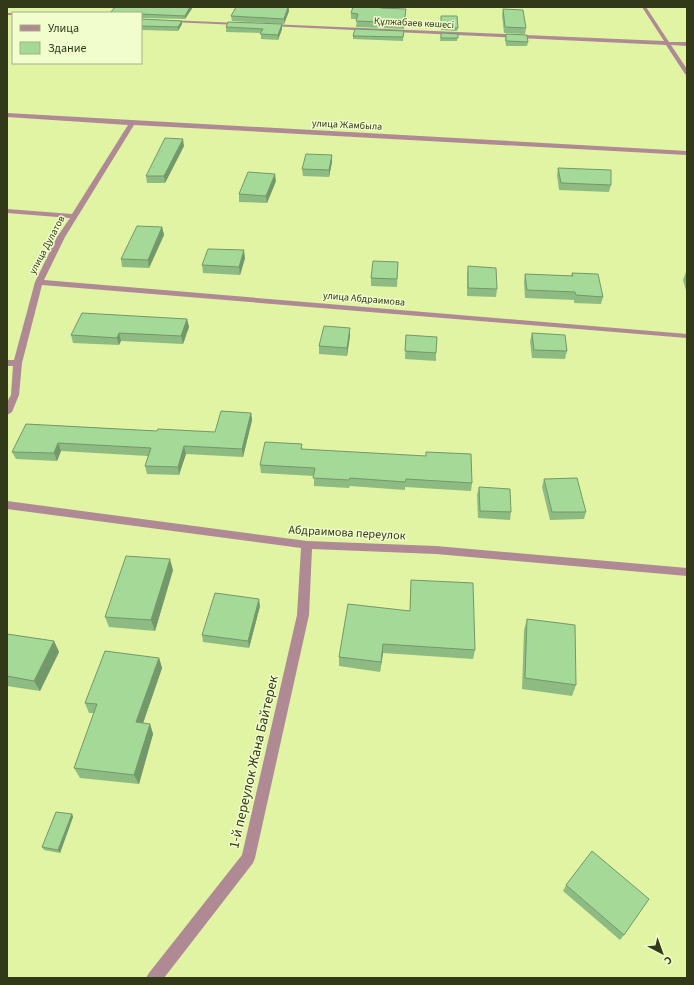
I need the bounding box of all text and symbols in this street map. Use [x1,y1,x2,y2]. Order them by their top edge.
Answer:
legend [12,12,142,64]
street label: Құлжабаев көшесі [374,14,454,32]
text: Улица [48,20,79,37]
text: Здание [48,40,87,57]
street label: улица Жамбыла [311,116,383,134]
street label: улица Дулатов [26,213,68,277]
street label: улица Абдраимова [322,288,406,310]
street label: Абдраимова переулок [288,521,406,545]
street label: 1-й переулок Жана Байтерек [224,673,284,850]
north arrow [642,933,682,973]
text: С [660,952,676,968]

